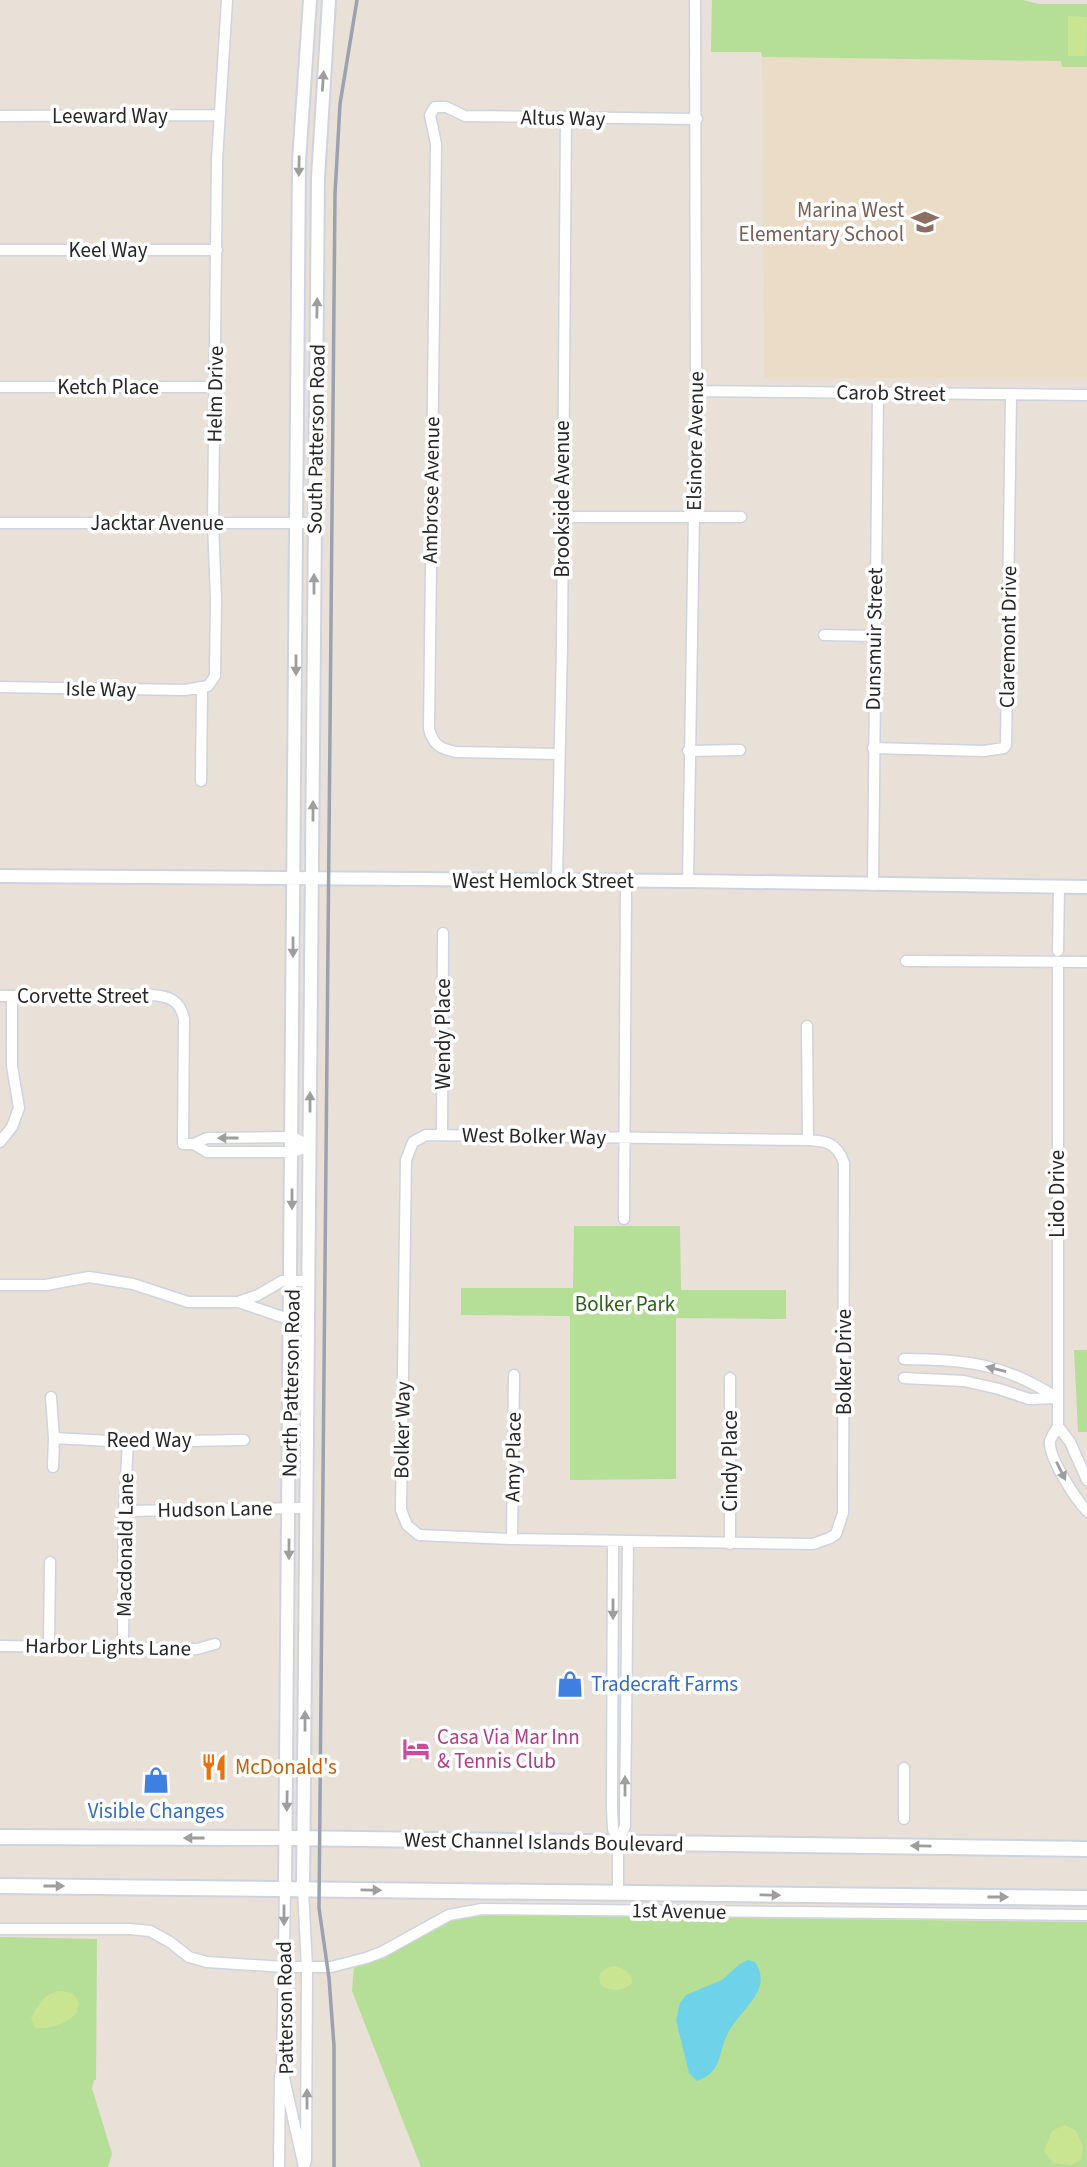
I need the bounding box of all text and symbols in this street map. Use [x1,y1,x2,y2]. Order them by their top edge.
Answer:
one-way arrow [318,69,329,91]
street label: Leeward Way [52,101,168,131]
street label: Altus Way [520,102,606,134]
one-way arrow [294,155,305,177]
place label: Marina West Elementary School [738,195,904,249]
school or university icon: Marina West Elementary School [910,207,940,237]
street label: Keel Way [69,235,148,265]
one-way arrow [311,297,323,319]
street label: South Patterson Road [299,344,333,534]
street label: Helm Drive [199,345,231,443]
street label: Elsinore Avenue [679,371,711,511]
street label: Ketch Place [57,372,159,402]
street label: Carob Street [836,377,946,409]
street label: Ambrose Avenue [415,416,447,564]
street label: Brookside Avenue [547,420,577,578]
street label: Jacktar Avenue [90,508,224,538]
street label: Claremont Drive [992,565,1024,709]
street label: Dunsmuir Street [858,567,890,711]
one-way arrow [308,572,320,594]
one-way arrow [290,654,302,676]
street label: Isle Way [65,673,137,705]
one-way arrow [307,800,318,822]
street label: West Hemlock Street [452,866,634,896]
one-way arrow [287,936,299,958]
street label: Wendy Place [428,978,458,1090]
street label: Corvette Street [17,981,149,1011]
one-way arrow [304,1091,316,1113]
street label: West Bolker Way [462,1120,607,1152]
one-way arrow [216,1132,238,1143]
street label: Lido Drive [1042,1150,1072,1238]
one-way arrow [286,1188,298,1210]
street label: North Patterson Road [274,1289,308,1477]
park label: Bolker Park [575,1289,676,1319]
street label: Bolker Drive [829,1309,859,1415]
one-way arrow [985,1363,1007,1374]
street label: Bolker Way [386,1381,418,1479]
street label: Cindy Place [715,1410,745,1512]
street label: Amy Place [497,1412,529,1502]
street label: Reed Way [107,1425,192,1455]
one-way arrow [1056,1460,1067,1481]
street label: Macdonald Lane [109,1473,141,1617]
street label: Hudson Lane [157,1493,273,1525]
one-way arrow [283,1538,295,1560]
one-way arrow [607,1599,619,1621]
street label: Harbor Lights Lane [25,1631,191,1663]
shop icon: Tradecraft Farms [555,1669,585,1699]
place label: Tradecraft Farms [591,1669,738,1699]
one-way arrow [299,1710,311,1732]
place label: Casa Via Mar Inn & Tennis Club [437,1722,580,1776]
hotel icon: Casa Via Mar Inn & Tennis Club [401,1734,431,1764]
restaurant icon: McDonald's [199,1752,229,1782]
place label: McDonald's [235,1752,337,1782]
shop icon: Visible Changes [141,1765,171,1795]
one-way arrow [619,1775,631,1797]
one-way arrow [281,1790,293,1812]
place label: Visible Changes [88,1796,224,1826]
street label: West Channel Islands Boulevard [404,1825,684,1859]
one-way arrow [183,1832,205,1844]
one-way arrow [910,1840,932,1852]
one-way arrow [43,1880,65,1892]
one-way arrow [361,1884,383,1895]
one-way arrow [760,1889,782,1901]
one-way arrow [987,1891,1009,1903]
street label: 1st Avenue [631,1895,727,1927]
one-way arrow [278,1904,290,1926]
street label: Patterson Road [269,1941,301,2075]
one-way arrow [301,2088,313,2110]

